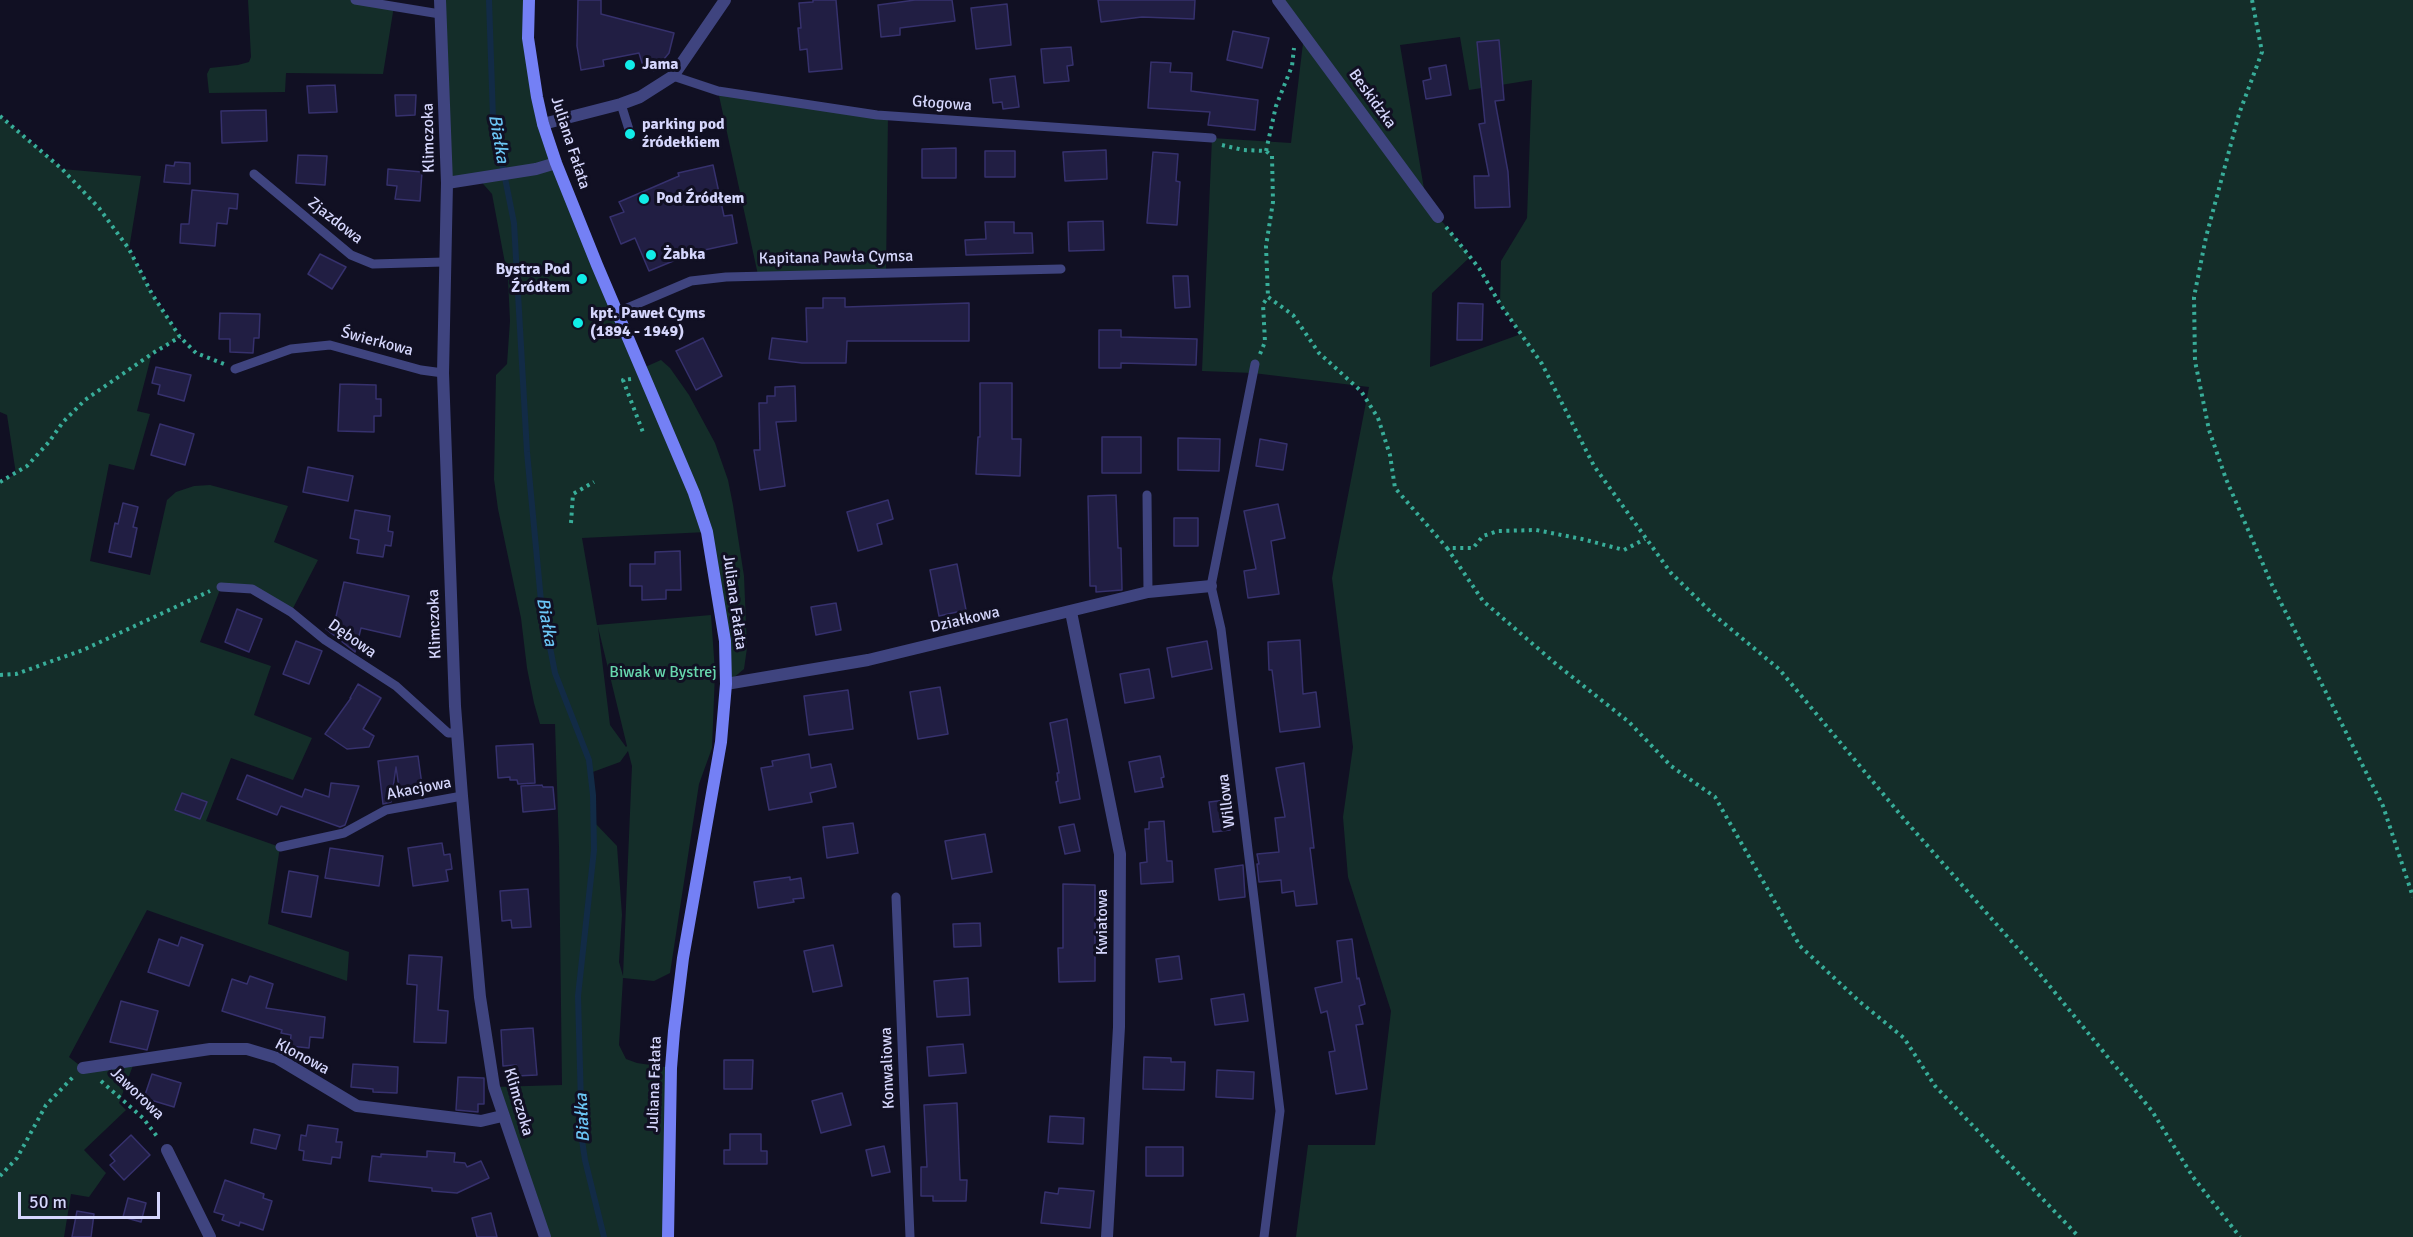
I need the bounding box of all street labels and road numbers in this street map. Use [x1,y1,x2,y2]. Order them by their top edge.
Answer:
street label: Beskidzka [1344,66,1400,132]
street label: Głogowa [911,92,973,116]
street label: Juliana Fałata [546,94,594,192]
street label: Klimczoka [419,103,439,173]
street label: Zjazdowa [304,193,366,249]
street label: Kapitana Pawła Cymsa [759,247,913,269]
street label: Świerkowa [339,323,415,361]
street label: Juliana Fałata [718,553,750,651]
street label: Klimczoka [424,589,446,659]
street label: Działkowa [929,603,1001,637]
street label: Dębowa [324,616,380,662]
street label: Akacjowa [385,773,453,805]
street label: Willowa [1214,773,1240,829]
street label: Kwiatowa [1093,889,1113,955]
street label: Konwaliowa [877,1027,899,1109]
street label: Klonowa [272,1035,332,1079]
street label: Juliana Fałata [644,1036,666,1132]
street label: Jaworowa [106,1064,168,1124]
street label: Klimczoka [499,1066,537,1138]

